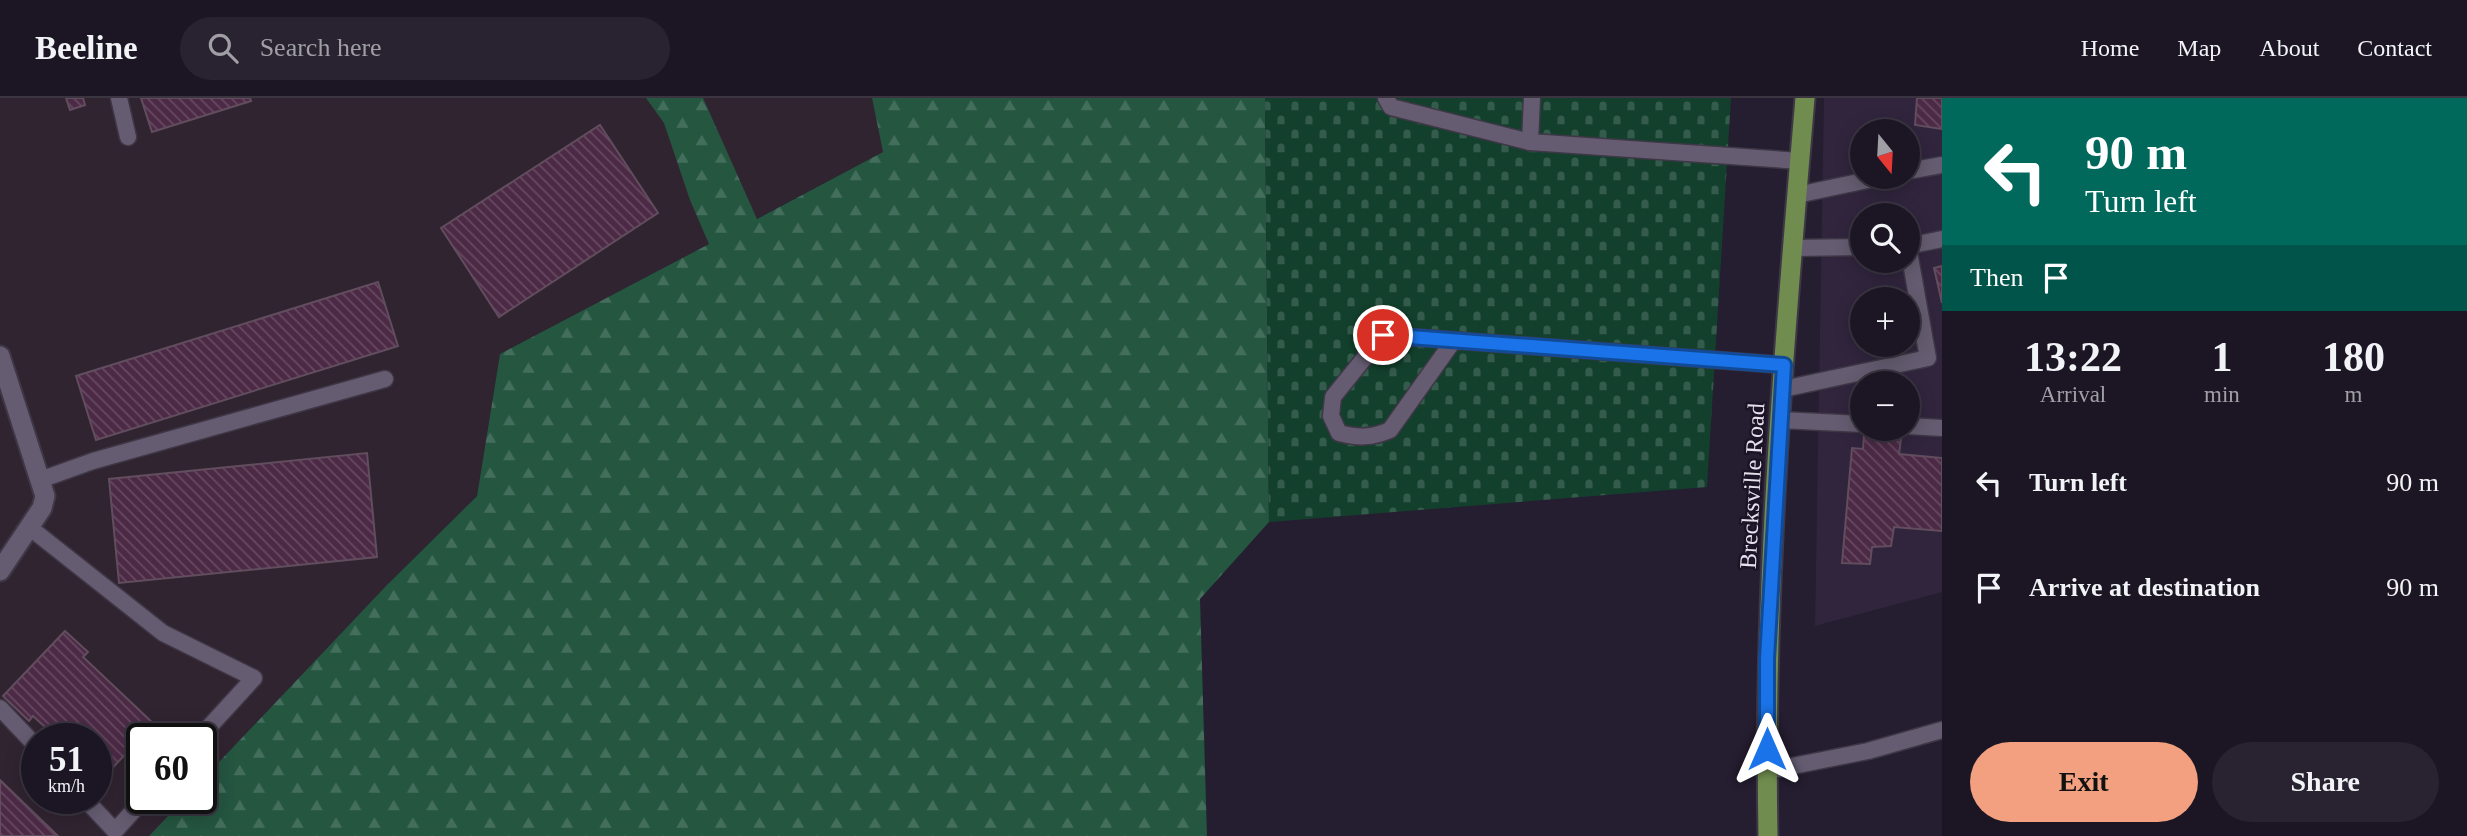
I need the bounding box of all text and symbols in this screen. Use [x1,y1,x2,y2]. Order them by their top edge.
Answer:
search box [180,17,670,80]
icon: search [204,29,242,67]
text: Beeline [35,30,138,66]
text: Search here [260,33,382,62]
text: Home [2081,35,2139,61]
text: Map [2177,35,2221,61]
text: About [2259,35,2319,61]
text: Contact [2357,35,2432,61]
north arrow [1850,119,1920,189]
map controls [1850,119,1920,441]
text: 90 m [2085,125,2187,180]
icon: left [1970,126,2061,217]
text: Turn left [2085,183,2197,219]
button: search [1850,203,1920,273]
icon: arrive [2037,259,2075,297]
text: Then [1970,263,2023,292]
button: + [1850,287,1920,357]
pin [1353,305,1413,365]
icon: arrive [1364,316,1402,354]
text: 13:22 [2024,334,2122,380]
text: 1 [2211,334,2232,380]
text: 180 [2322,334,2385,380]
button: − [1850,371,1920,441]
text: Arrival [2040,382,2106,407]
text: min [2204,382,2240,407]
text: m [2344,382,2362,407]
street label: Brecksville Road [1735,402,1769,570]
icon: left [1970,464,2008,502]
text: Turn left [2029,468,2127,497]
text: 90 m [2386,468,2439,497]
icon: arrive [1970,569,2008,607]
text: Arrive at destination [2029,573,2260,602]
text: 90 m [2386,573,2439,602]
position arrow [1730,712,1804,786]
speed limit sign: 60 [126,723,217,814]
text: 51 [49,740,84,779]
button: Exit [1970,742,2198,822]
button: Share [2212,742,2439,822]
text: km/h [48,776,85,796]

